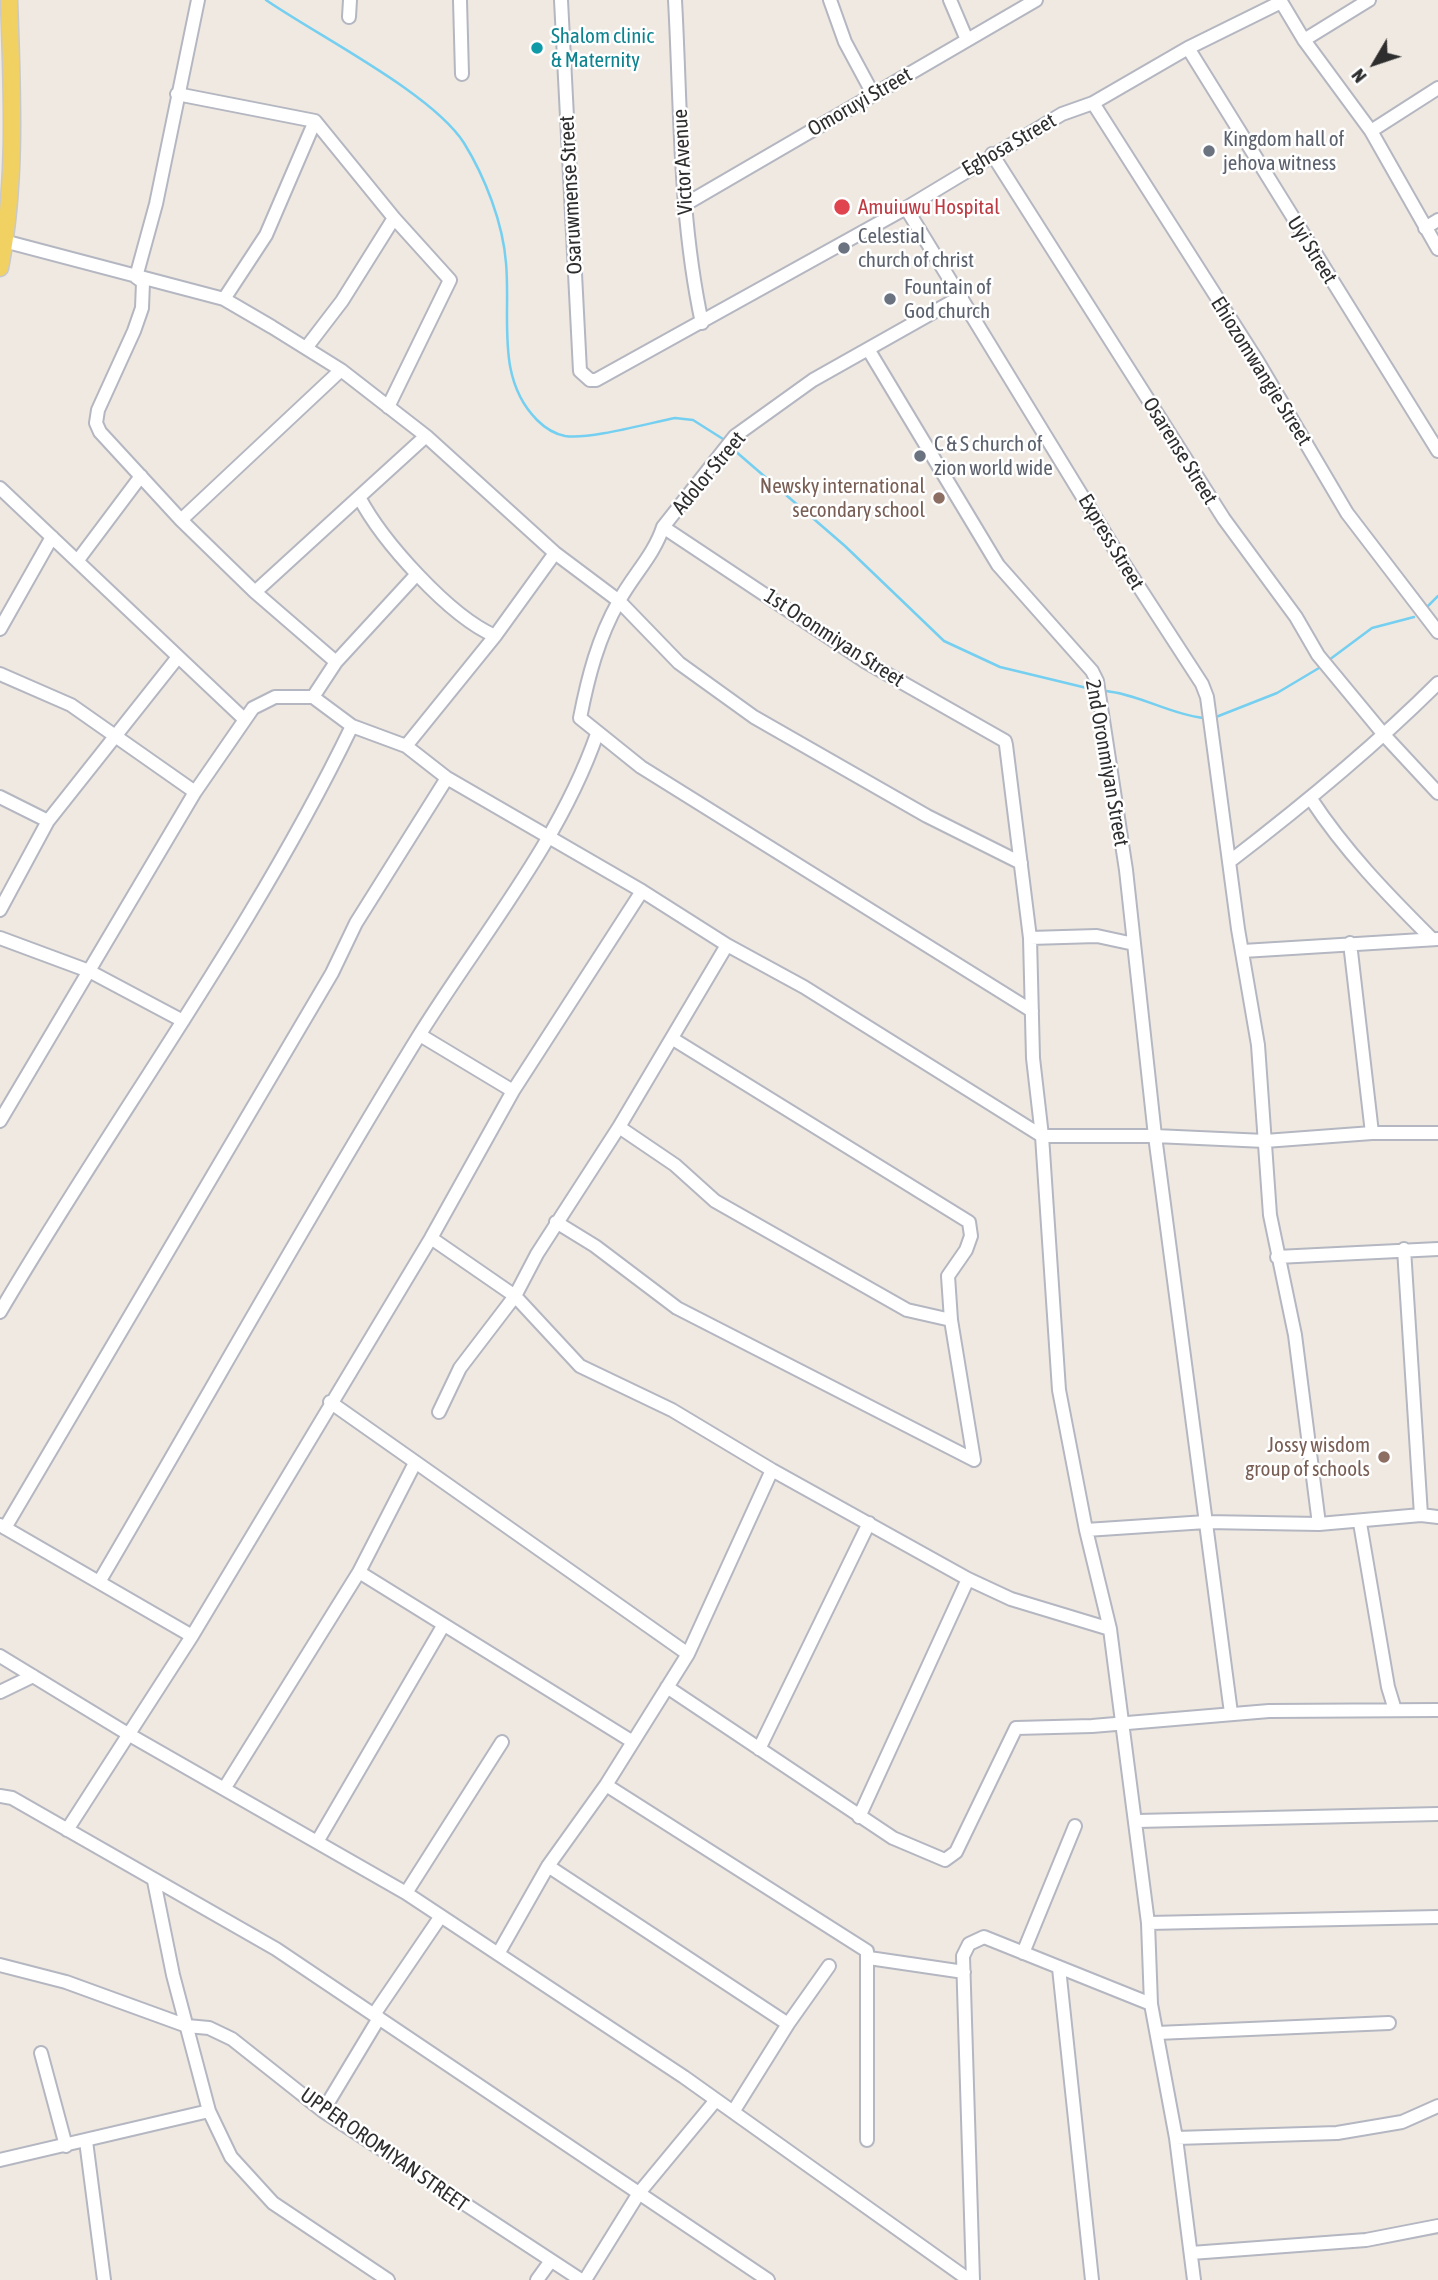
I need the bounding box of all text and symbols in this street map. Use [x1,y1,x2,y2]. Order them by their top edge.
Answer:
place label: Shalom clinic & Maternity [551,23,654,73]
north arrow [1340,28,1410,98]
marker: Shalom clinic & Maternity [529,40,545,56]
street label: Omoruyi Street [803,62,917,142]
text: N [1347,65,1371,87]
street label: Eghosa Street [958,108,1060,182]
street label: Victor Avenue [668,109,698,215]
street label: Osaruwmense Street [554,115,588,275]
place label: Kingdom hall of jehova witness [1223,126,1344,176]
marker: Kingdom hall of jehova witness [1201,143,1217,159]
place label: Amuiuwu Hospital [858,194,1000,220]
marker: Amuiuwu Hospital [832,197,852,217]
street label: Uyi Street [1281,212,1343,288]
place label: Celestial church of christ [858,223,974,273]
marker: Celestial church of christ [836,240,852,256]
place label: Fountain of God church [904,274,992,324]
marker: Fountain of God church [882,291,898,307]
street label: Ehiozomwangie Street [1205,292,1317,450]
street label: Osarense Street [1137,393,1223,509]
street label: Adolor Street [667,426,751,520]
place label: C & S church of zion world wide [934,431,1053,481]
marker: C & S church of zion world wide [912,448,928,464]
place label: Newsky international secondary school [760,473,925,523]
marker: Newsky international secondary school [931,490,947,506]
street label: Express Street [1073,490,1149,594]
street label: 1st Oronmiyan Street [759,583,909,693]
street label: 2nd Oronmiyan Street [1080,678,1134,848]
place label: Jossy wisdom group of schools [1245,1432,1370,1482]
marker: Jossy wisdom group of schools [1376,1449,1392,1465]
street label: UPPER OROMIYAN STREET [295,2083,473,2217]

